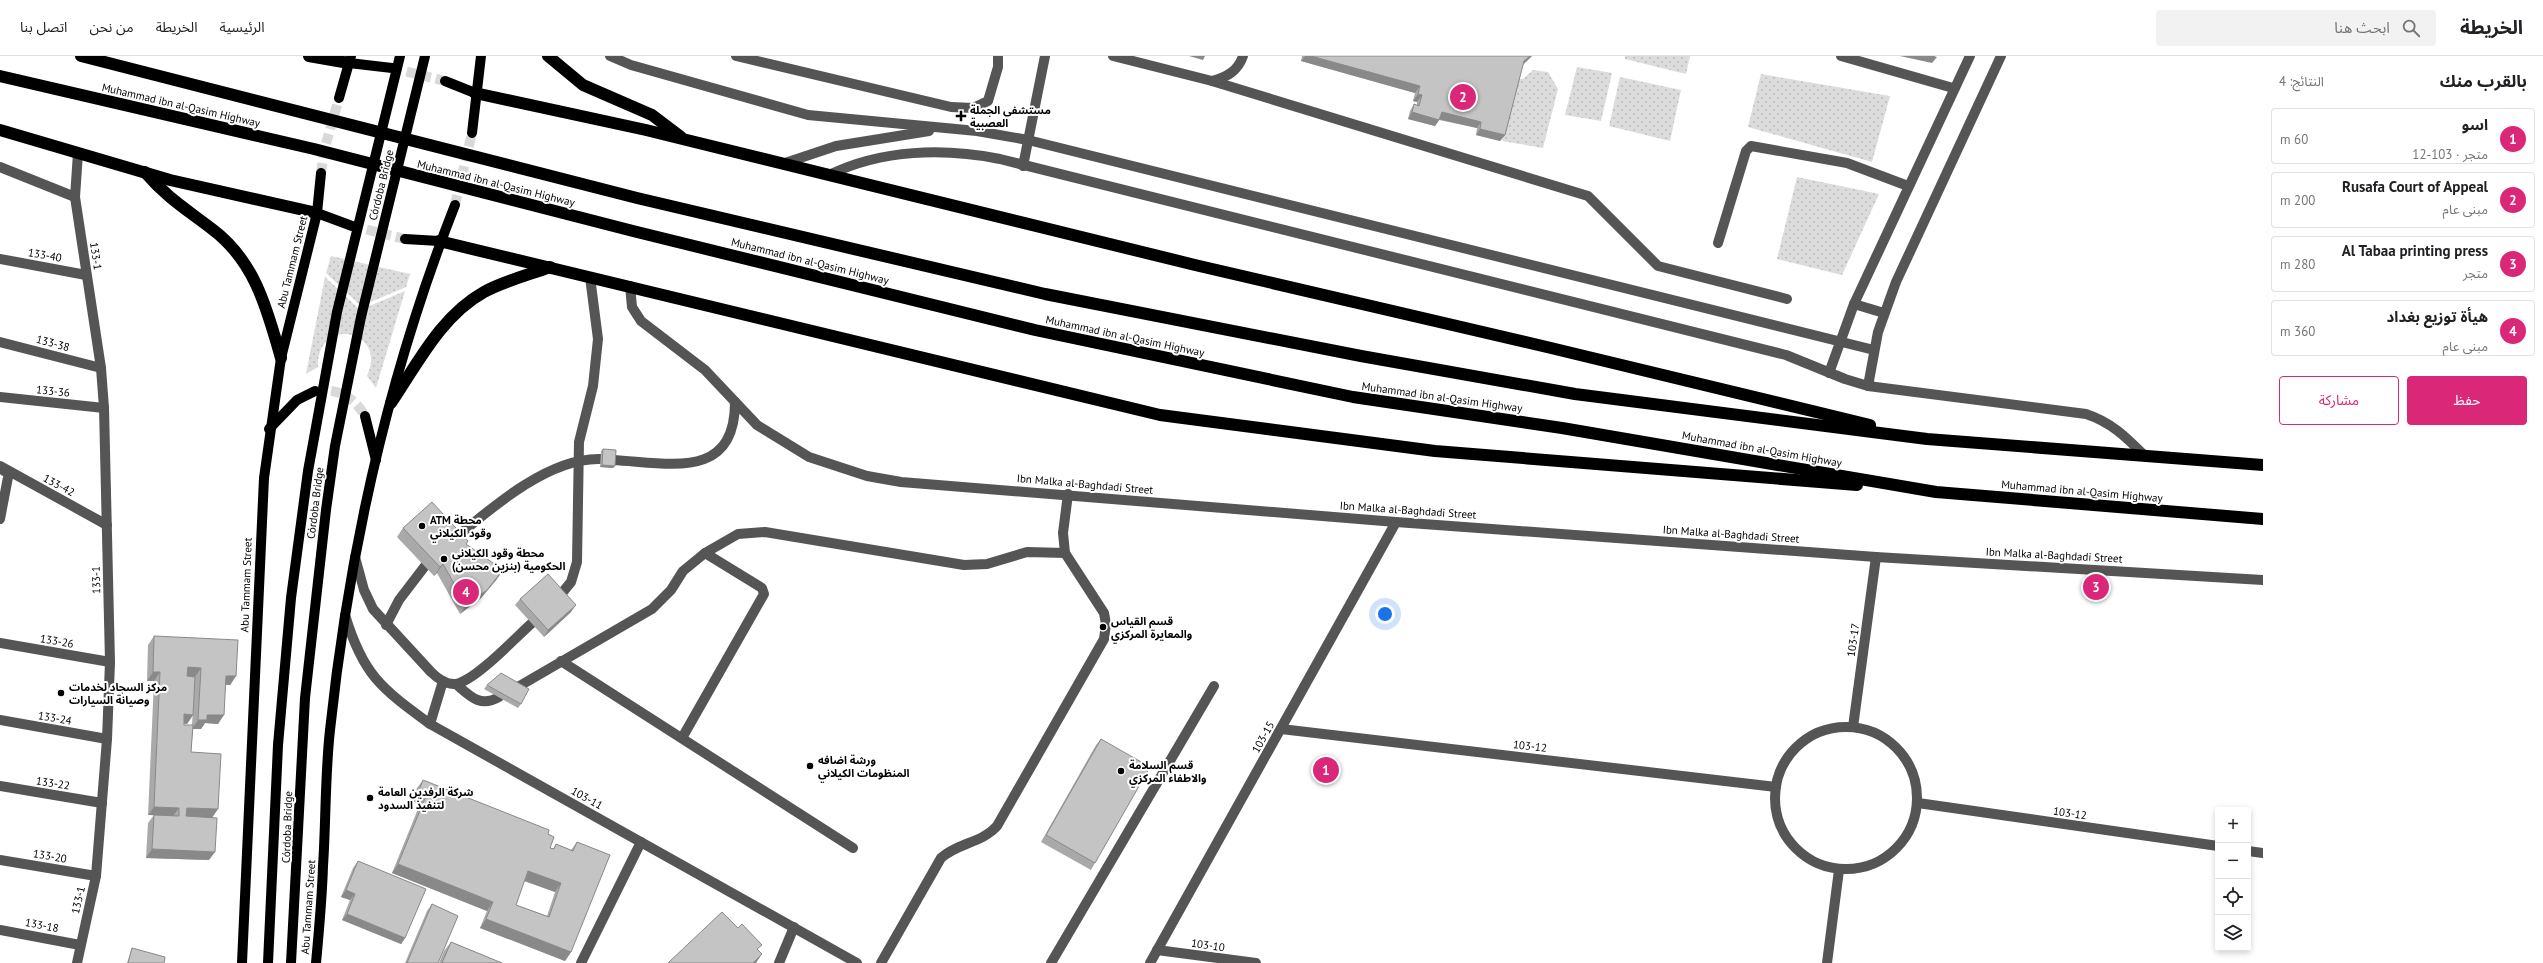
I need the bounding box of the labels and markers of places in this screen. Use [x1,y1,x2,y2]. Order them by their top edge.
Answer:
pin: 2 [1450,82,1476,112]
place label: مستشفى الجملة العصبية [970,103,1051,130]
marker: مستشفى الجملة العصبية [955,110,967,122]
place label: ATM محطة وقود الكيلاني [430,513,491,543]
marker: ATM محطة وقود الكيلاني [417,521,427,531]
place label: محطة وقود الكيلاني الحكومية (بنزين محسن) [452,546,565,573]
marker: محطة وقود الكيلاني الحكومية (بنزين محسن) [439,554,449,564]
pin: 3 [2083,572,2109,602]
pin: 4 [453,577,479,607]
place label: قسم القياس والمعايرة المركزي [1111,614,1192,644]
marker: قسم القياس والمعايرة المركزي [1098,622,1108,632]
place label: مركز السجاد لخدمات وصيانة السيارات [69,680,167,707]
marker: مركز السجاد لخدمات وصيانة السيارات [56,688,66,698]
place label: ورشة اضافه المنظومات الكيلاني [818,753,910,783]
pin: 1 [1313,755,1339,785]
place label: قسم السلامة والاطفاء المركزي [1129,758,1206,788]
marker: ورشة اضافه المنظومات الكيلاني [805,761,815,771]
marker: قسم السلامة والاطفاء المركزي [1116,766,1126,776]
place label: شركة الرفدين العامة لتنفيذ السدود [378,785,474,812]
marker: شركة الرفدين العامة لتنفيذ السدود [365,793,375,803]

